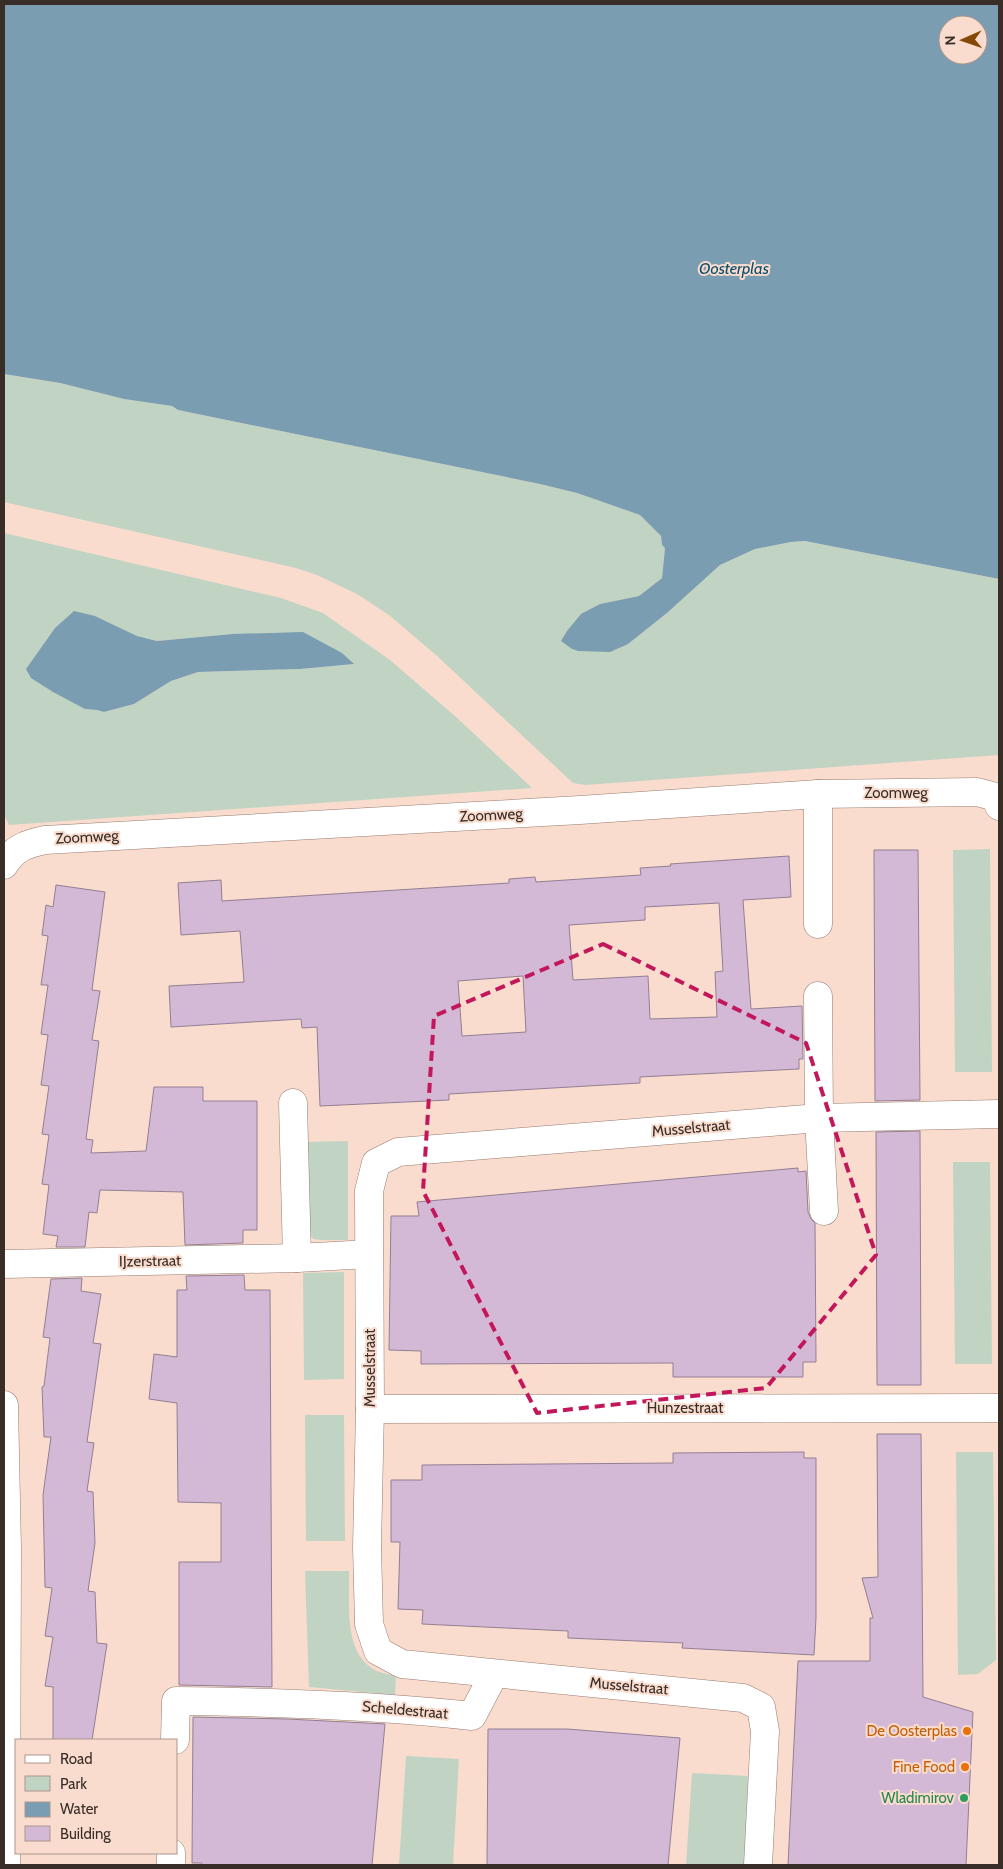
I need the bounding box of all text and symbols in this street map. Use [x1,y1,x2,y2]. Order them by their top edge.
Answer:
north arrow [938,15,988,65]
text: N [941,35,959,46]
water label: Oosterplas [699,259,769,278]
street label: Zoomweg [864,784,928,802]
street label: Zoomweg [459,804,524,826]
street label: Zoomweg [55,826,120,848]
street label: Musselstraat [651,1116,731,1140]
street label: IJzerstraat [119,1251,181,1271]
street label: Musselstraat [361,1329,379,1407]
street label: Hunzestraat [647,1399,723,1417]
street label: Musselstraat [589,1674,669,1698]
street label: Scheldestraat [361,1697,449,1723]
place label: De Oosterplas [866,1722,957,1740]
marker: De Oosterplas [961,1725,973,1737]
legend [15,1739,178,1854]
text: Road [60,1750,93,1768]
place label: Fine Food [893,1758,955,1776]
marker: Fine Food [959,1761,971,1773]
text: Park [60,1775,87,1793]
place label: Wladimirov [881,1789,955,1807]
marker: Wladimirov [958,1792,970,1804]
text: Water [60,1800,98,1818]
text: Building [60,1825,111,1843]

